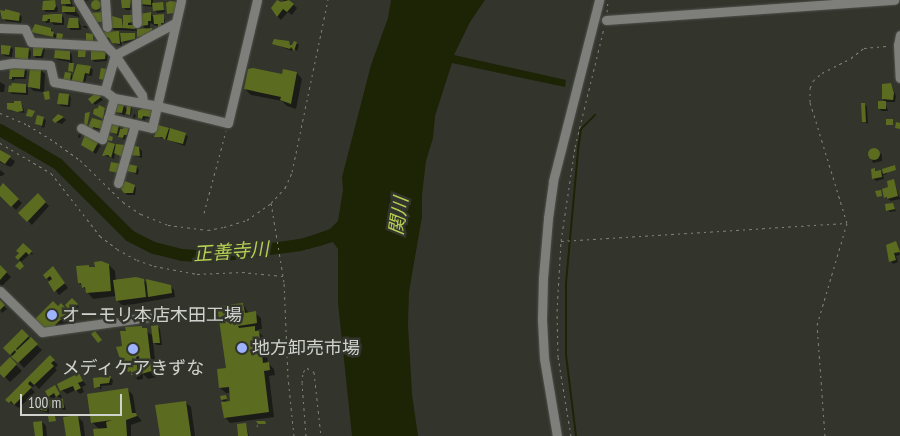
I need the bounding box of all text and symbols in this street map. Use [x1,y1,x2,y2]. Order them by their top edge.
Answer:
water label: 関川 [385,196,413,236]
water label: 正善寺川 [192,238,270,266]
place label: オーモリ本店木田工場 [62,304,242,326]
marker: オーモリ本店木田工場 [46,309,58,321]
place label: 地方卸売市場 [252,337,360,359]
marker: 地方卸売市場 [236,342,248,354]
marker: メディケアきずな [127,343,139,355]
place label: メディケアきずな [61,357,205,379]
scale bar [22,384,125,416]
text: 100 m [28,393,61,412]

